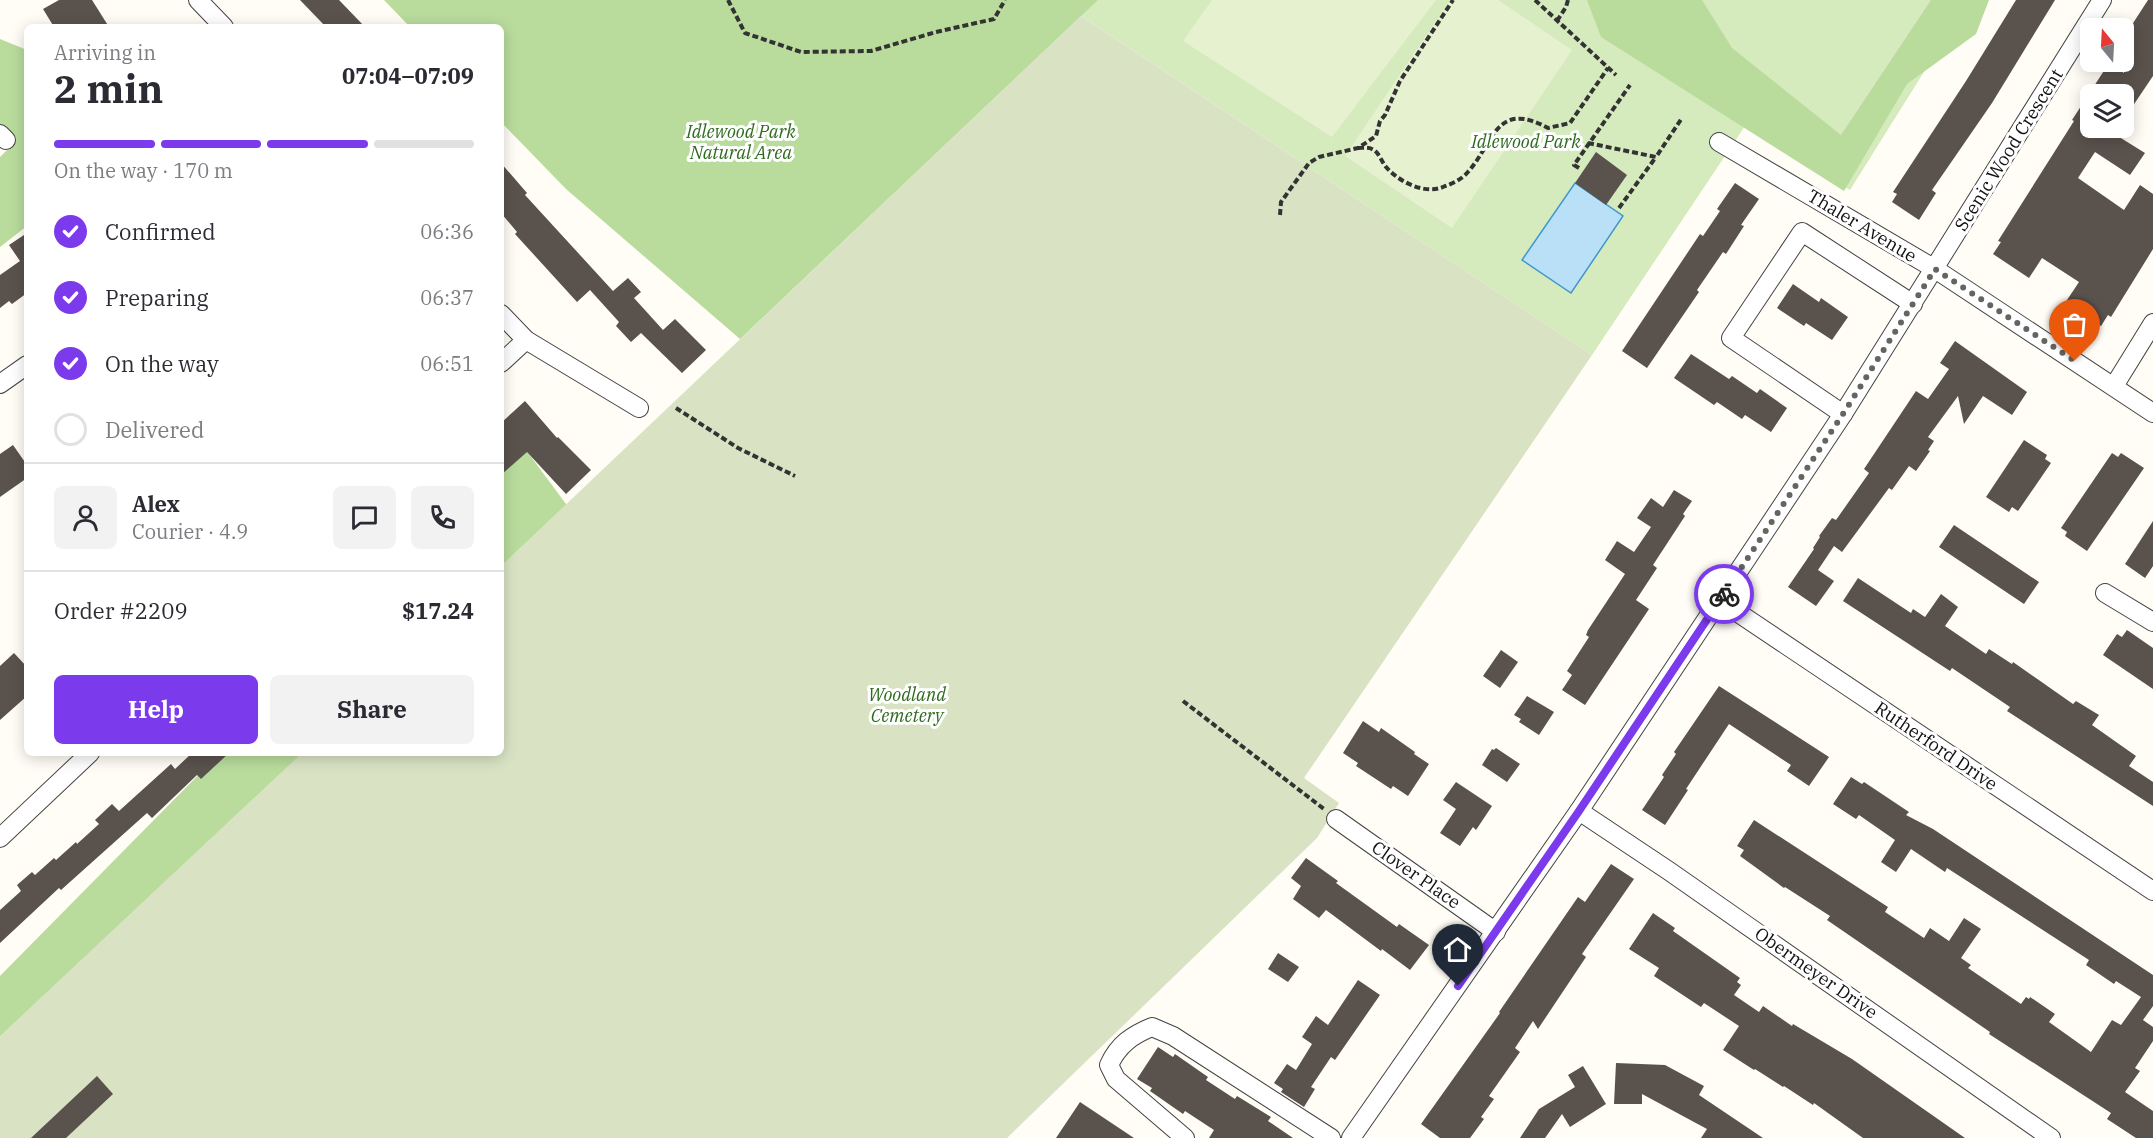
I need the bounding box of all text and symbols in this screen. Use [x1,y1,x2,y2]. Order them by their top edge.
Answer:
north arrow [2080,18,2134,72]
map controls [2080,18,2134,138]
text: Arriving in [54,39,156,66]
text: 07:04–07:09 [342,61,474,90]
text: 2 min [54,63,163,114]
street label: Scenic Wood Crescent [1949,64,2068,235]
button: layers [2080,84,2134,138]
park label: Idlewood Park Natural Area [685,120,796,164]
park label: Idlewood Park [1470,130,1581,153]
text: On the way · 170 m [54,157,233,184]
street label: Thaler Avenue [1804,184,1921,267]
icon: check [54,215,87,248]
text: Confirmed [105,217,216,246]
text: 06:36 [420,218,474,245]
icon: check [54,281,87,314]
text: Preparing [105,283,209,312]
text: 06:37 [420,284,474,311]
pin [2049,299,2100,361]
icon: bag [2058,308,2091,341]
icon: check [54,347,87,380]
text: On the way [105,349,219,378]
text: 06:51 [420,350,474,377]
text: Delivered [105,415,204,444]
button: person [54,486,117,549]
button: chat [333,486,396,549]
button: phone [411,486,474,549]
text: Alex [132,489,180,518]
text: Courier · 4.9 [132,518,248,545]
courier [1694,564,1754,624]
icon: bike [1708,578,1741,611]
text: Order #2209 [54,596,188,625]
text: $17.24 [402,596,474,625]
button: Help [54,675,258,744]
button: Share [270,675,474,744]
park label: Woodland Cemetery [868,683,946,727]
street label: Rutherford Drive [1870,696,2002,795]
street label: Clover Place [1367,835,1465,914]
street label: Obermeyer Drive [1750,922,1882,1024]
pin [1432,924,1483,986]
icon: home [1441,933,1474,966]

